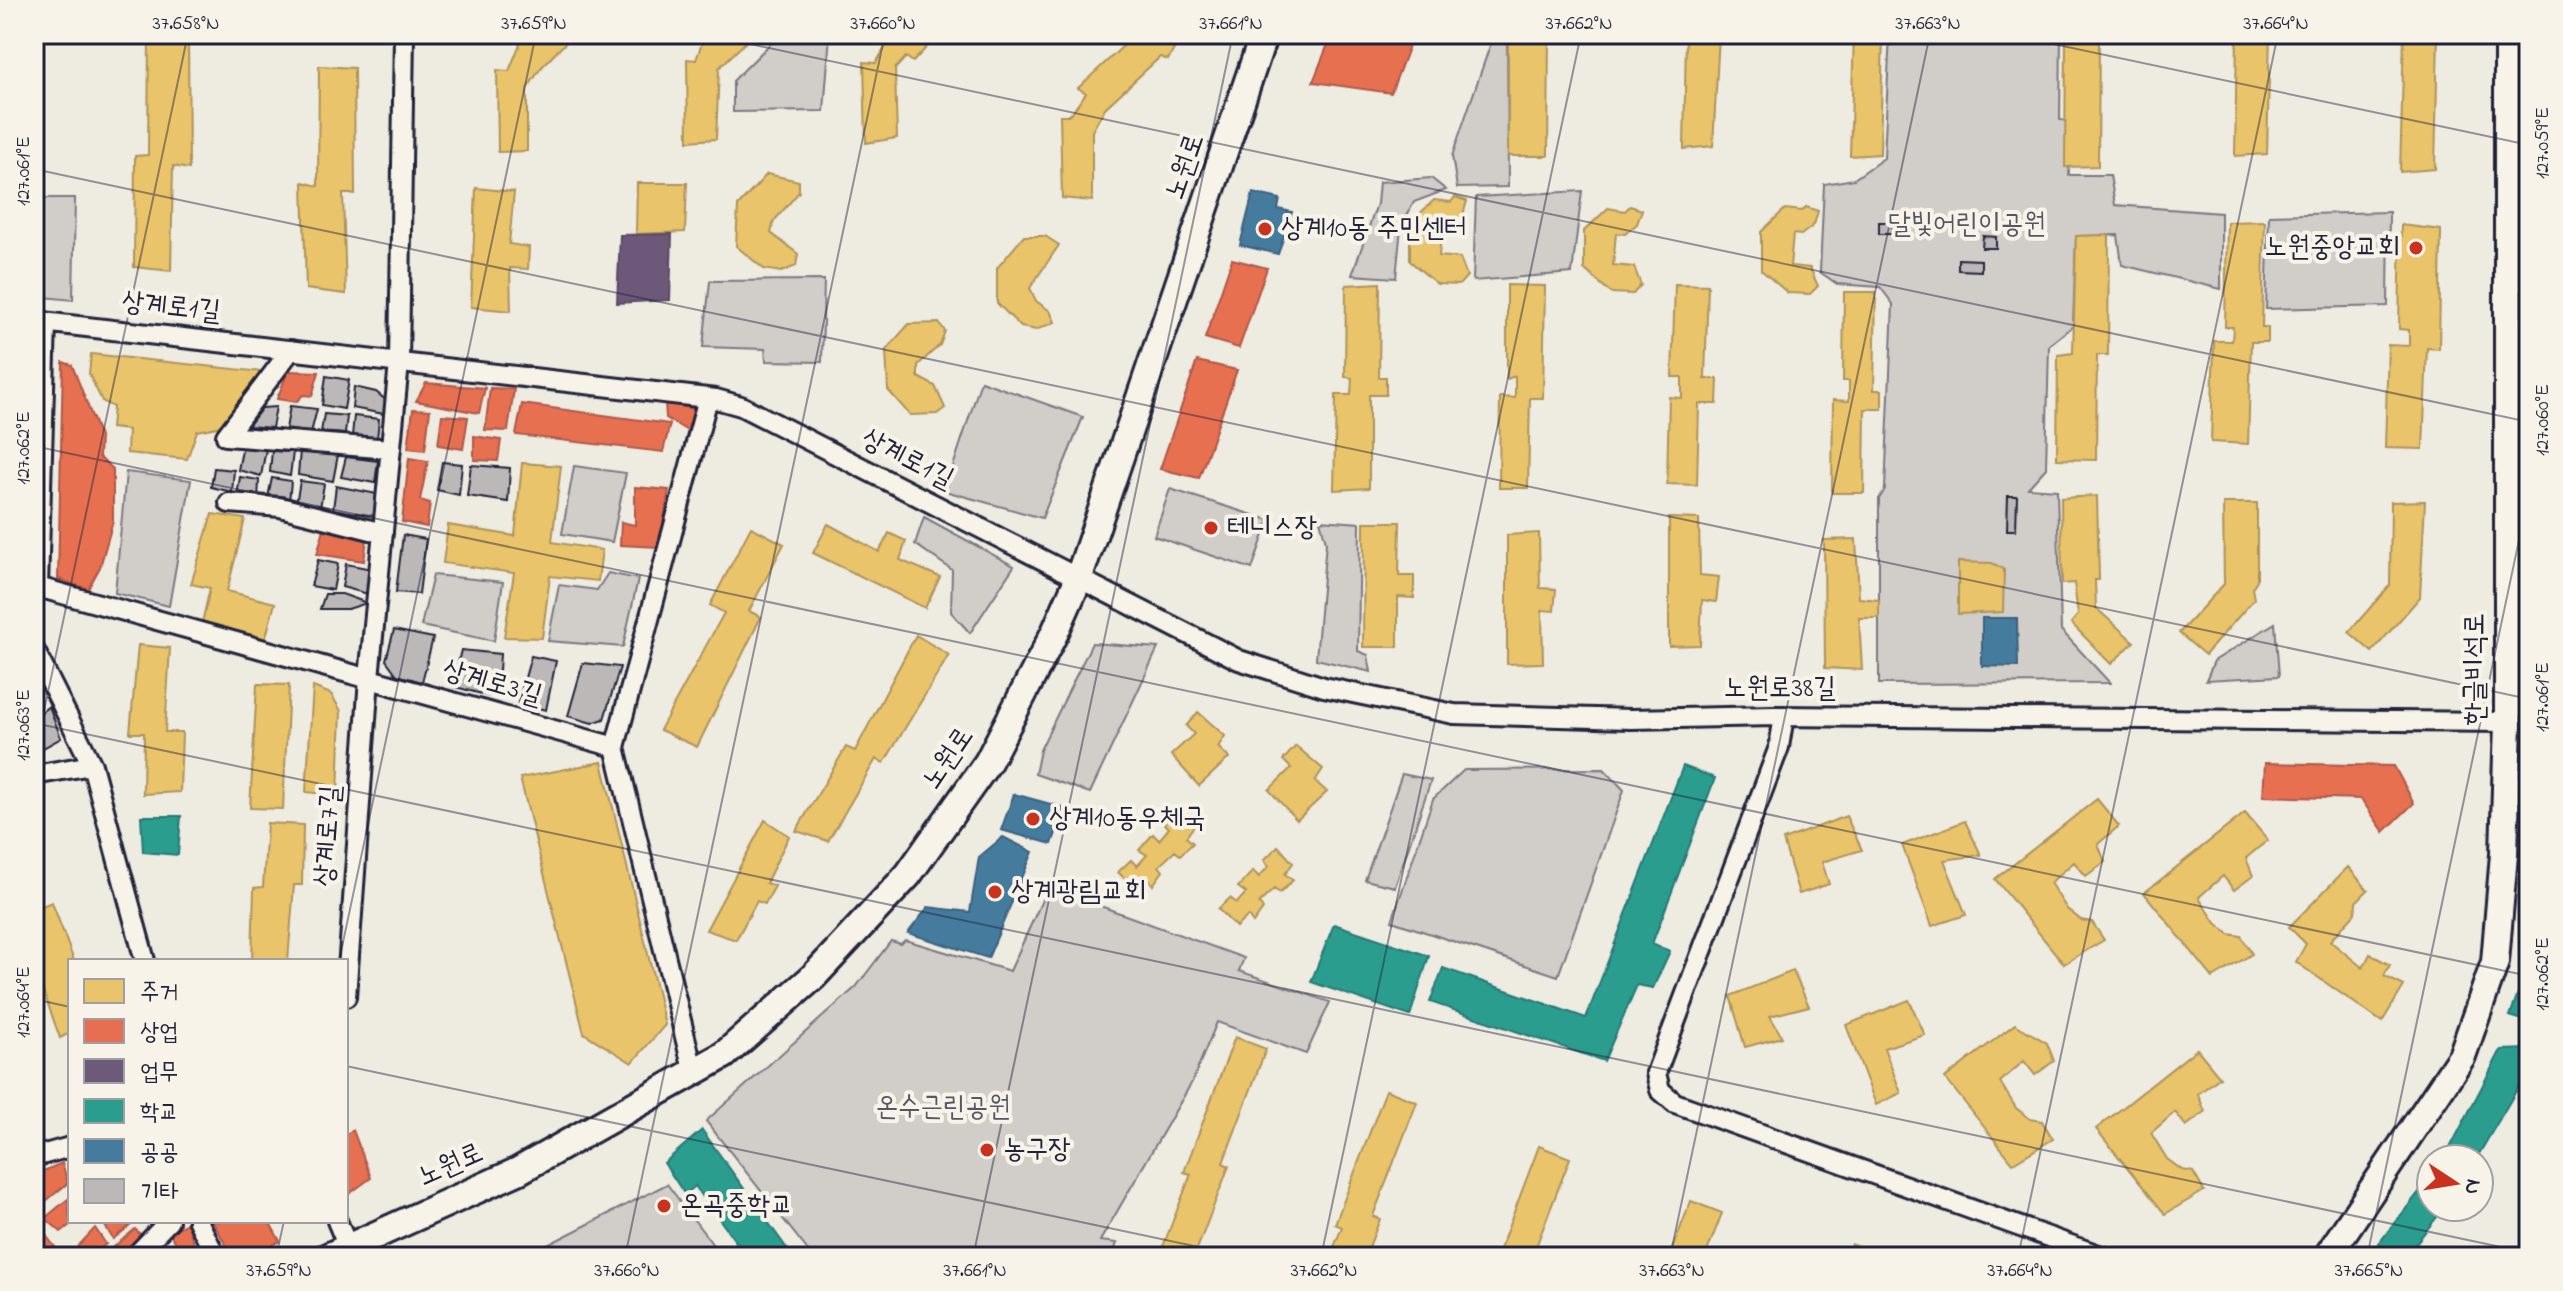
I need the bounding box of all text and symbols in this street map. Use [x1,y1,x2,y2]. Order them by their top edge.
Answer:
text: 37.658°N [152,10,220,39]
text: 37.659°N [501,10,567,39]
text: 37.660°N [850,10,916,39]
text: 37.661°N [1199,10,1263,39]
text: 37.662°N [1546,10,1612,39]
text: 37.663°N [1895,10,1961,39]
text: 37.664°N [2243,10,2309,39]
text: 127.059°E [2529,107,2558,179]
street label: 노원로 [1156,128,1216,206]
text: 127.061°E [10,136,39,206]
park label: 달빛어린이공원 [1888,205,2046,246]
place label: 상계10동 주민센터 [1281,209,1467,250]
marker: 상계10동 주민센터 [1256,220,1274,238]
place label: 노원중앙교회 [2265,228,2400,269]
marker: 노원중앙교회 [2407,239,2425,257]
street label: 상계로1길 [120,282,222,334]
text: 127.060°E [2529,384,2558,456]
text: 127.062°E [10,411,39,485]
street label: 상계로1길 [854,419,960,501]
place label: 테니스장 [1227,508,1318,549]
marker: 테니스장 [1202,519,1220,537]
street label: 한글비석로 [2456,613,2497,725]
street label: 상계로3길 [437,650,547,718]
text: 127.061°E [2529,662,2558,732]
street label: 노원로38길 [1724,669,1836,710]
text: 127.063°E [10,689,39,761]
street label: 노원로 [913,720,985,798]
street label: 상계로7길 [305,784,353,888]
place label: 상계10동우체국 [1049,799,1205,840]
marker: 상계10동우체국 [1024,810,1042,828]
place label: 상계광림교회 [1011,872,1146,913]
marker: 상계광림교회 [986,883,1004,901]
text: 127.062°E [2529,937,2558,1011]
legend [68,959,348,1223]
text: 127.064°E [10,966,39,1038]
text: 주거 [140,976,179,1011]
text: 상업 [140,1016,179,1051]
text: 업무 [140,1056,179,1091]
park label: 온수근린공원 [875,1088,1011,1129]
text: 학교 [140,1096,179,1131]
place label: 농구장 [1003,1130,1071,1171]
street label: 노원로 [412,1134,490,1198]
text: 공공 [140,1136,179,1171]
marker: 농구장 [978,1141,996,1159]
north arrow [2415,1143,2495,1223]
text: 기타 [140,1176,179,1211]
text: N [2454,1176,2489,1197]
place label: 온곡중학교 [680,1186,793,1227]
marker: 온곡중학교 [655,1197,673,1215]
text: 37.659°N [246,1257,312,1286]
text: 37.660°N [594,1257,660,1286]
text: 37.661°N [943,1257,1007,1286]
text: 37.662°N [1291,1257,1357,1286]
text: 37.663°N [1639,1257,1705,1286]
text: 37.664°N [1987,1257,2053,1286]
text: 37.665°N [2335,1257,2403,1286]

